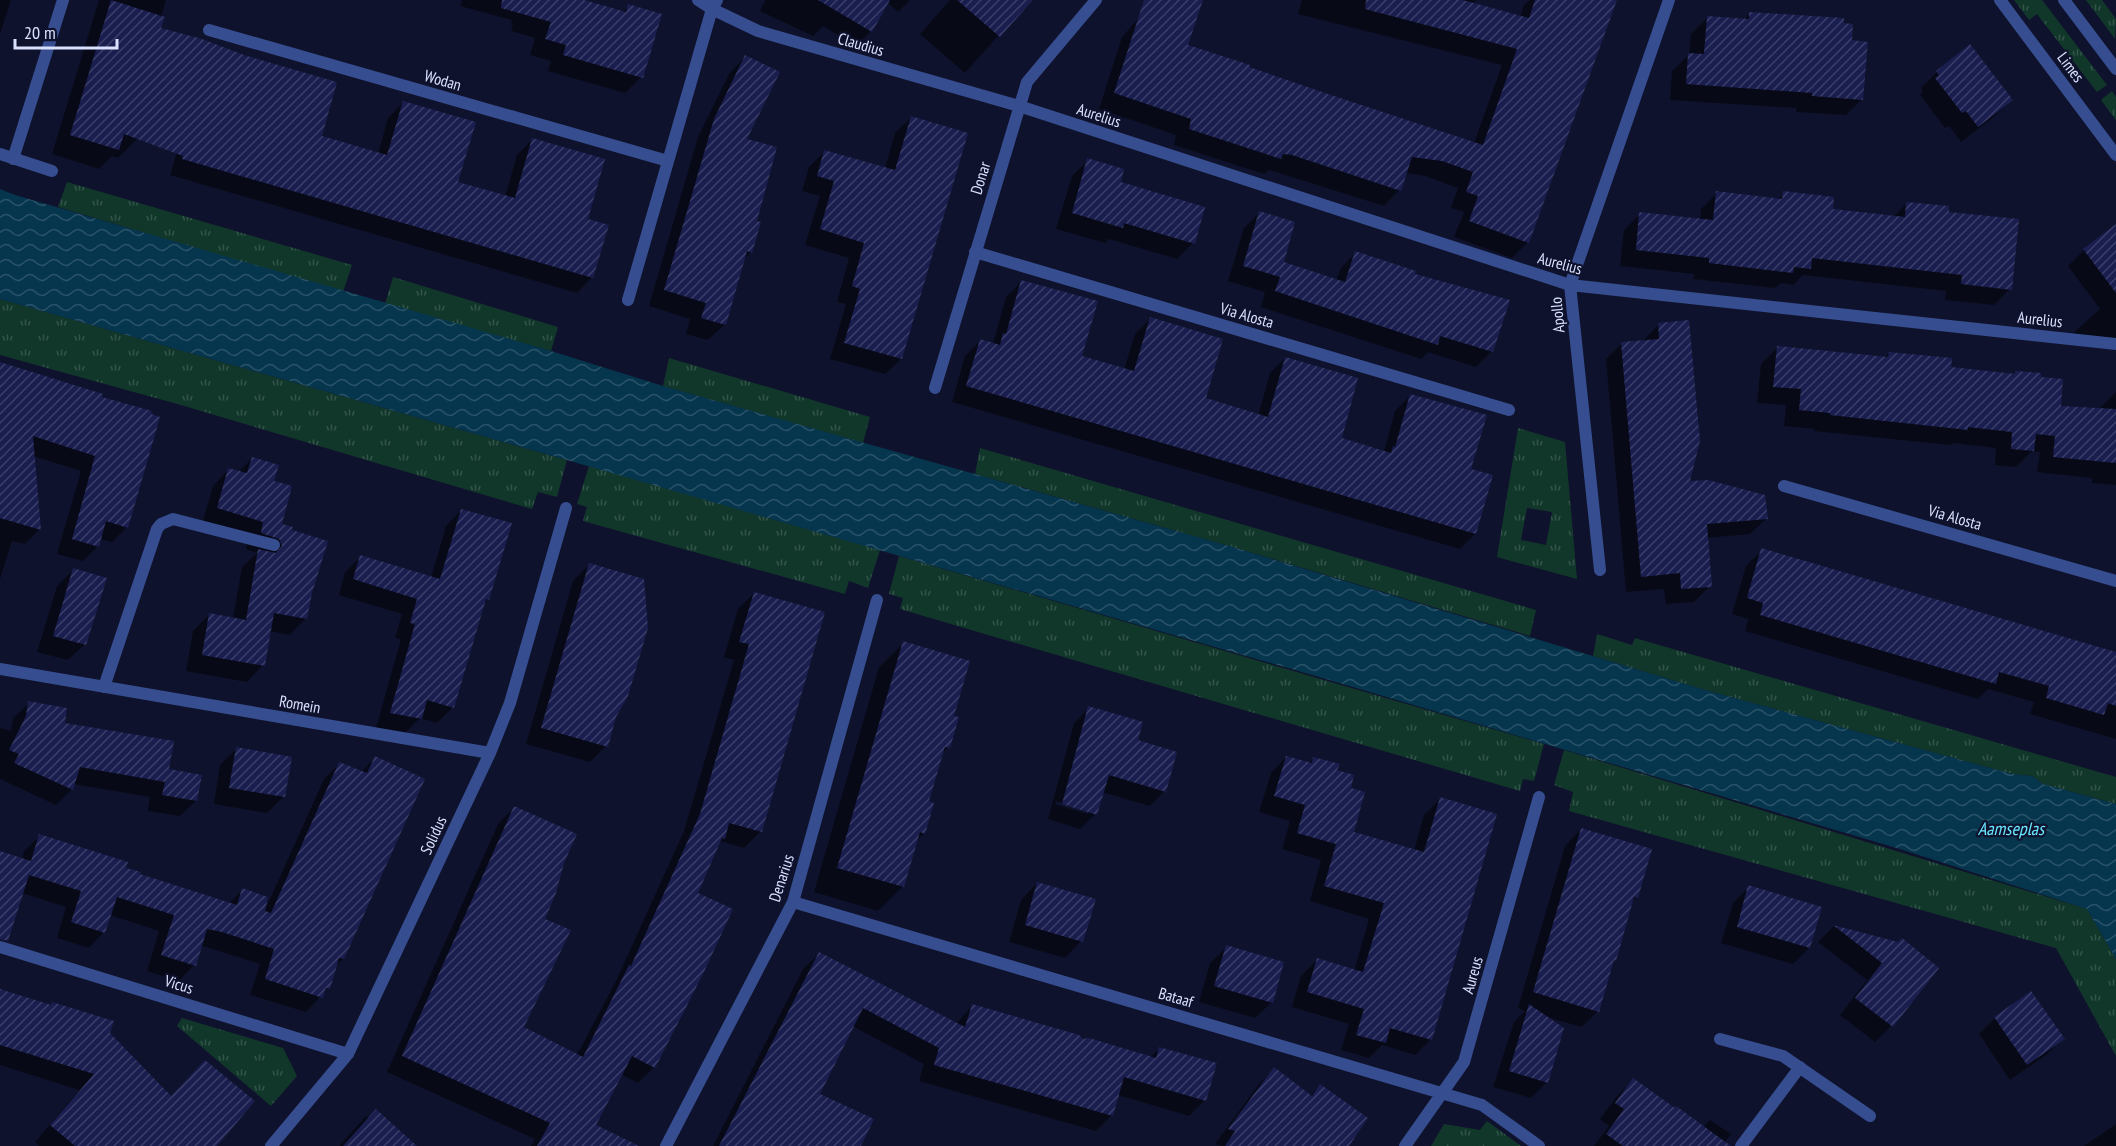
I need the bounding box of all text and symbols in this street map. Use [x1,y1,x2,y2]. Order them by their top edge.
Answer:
scale bar [15,12,117,50]
text: 20 m [24,21,56,44]
street label: Claudius [836,28,886,60]
street label: Limes [2053,48,2089,86]
street label: Wodan [422,65,464,95]
street label: Aurelius [1074,99,1124,131]
street label: Donar [966,159,995,197]
street label: Aurelius [1536,248,1584,278]
street label: Apollo [1545,296,1569,334]
street label: Via Alosta [1217,298,1276,332]
street label: Aurelius [2017,307,2063,331]
street label: Via Alosta [1925,500,1984,534]
street label: Romein [278,691,322,717]
street label: Solidus [415,813,451,857]
water label: Aamseplas [1978,817,2046,840]
street label: Denarius [764,852,798,904]
street label: Aureus [1457,954,1487,996]
street label: Vicus [161,970,196,998]
street label: Bataaf [1156,983,1197,1012]

